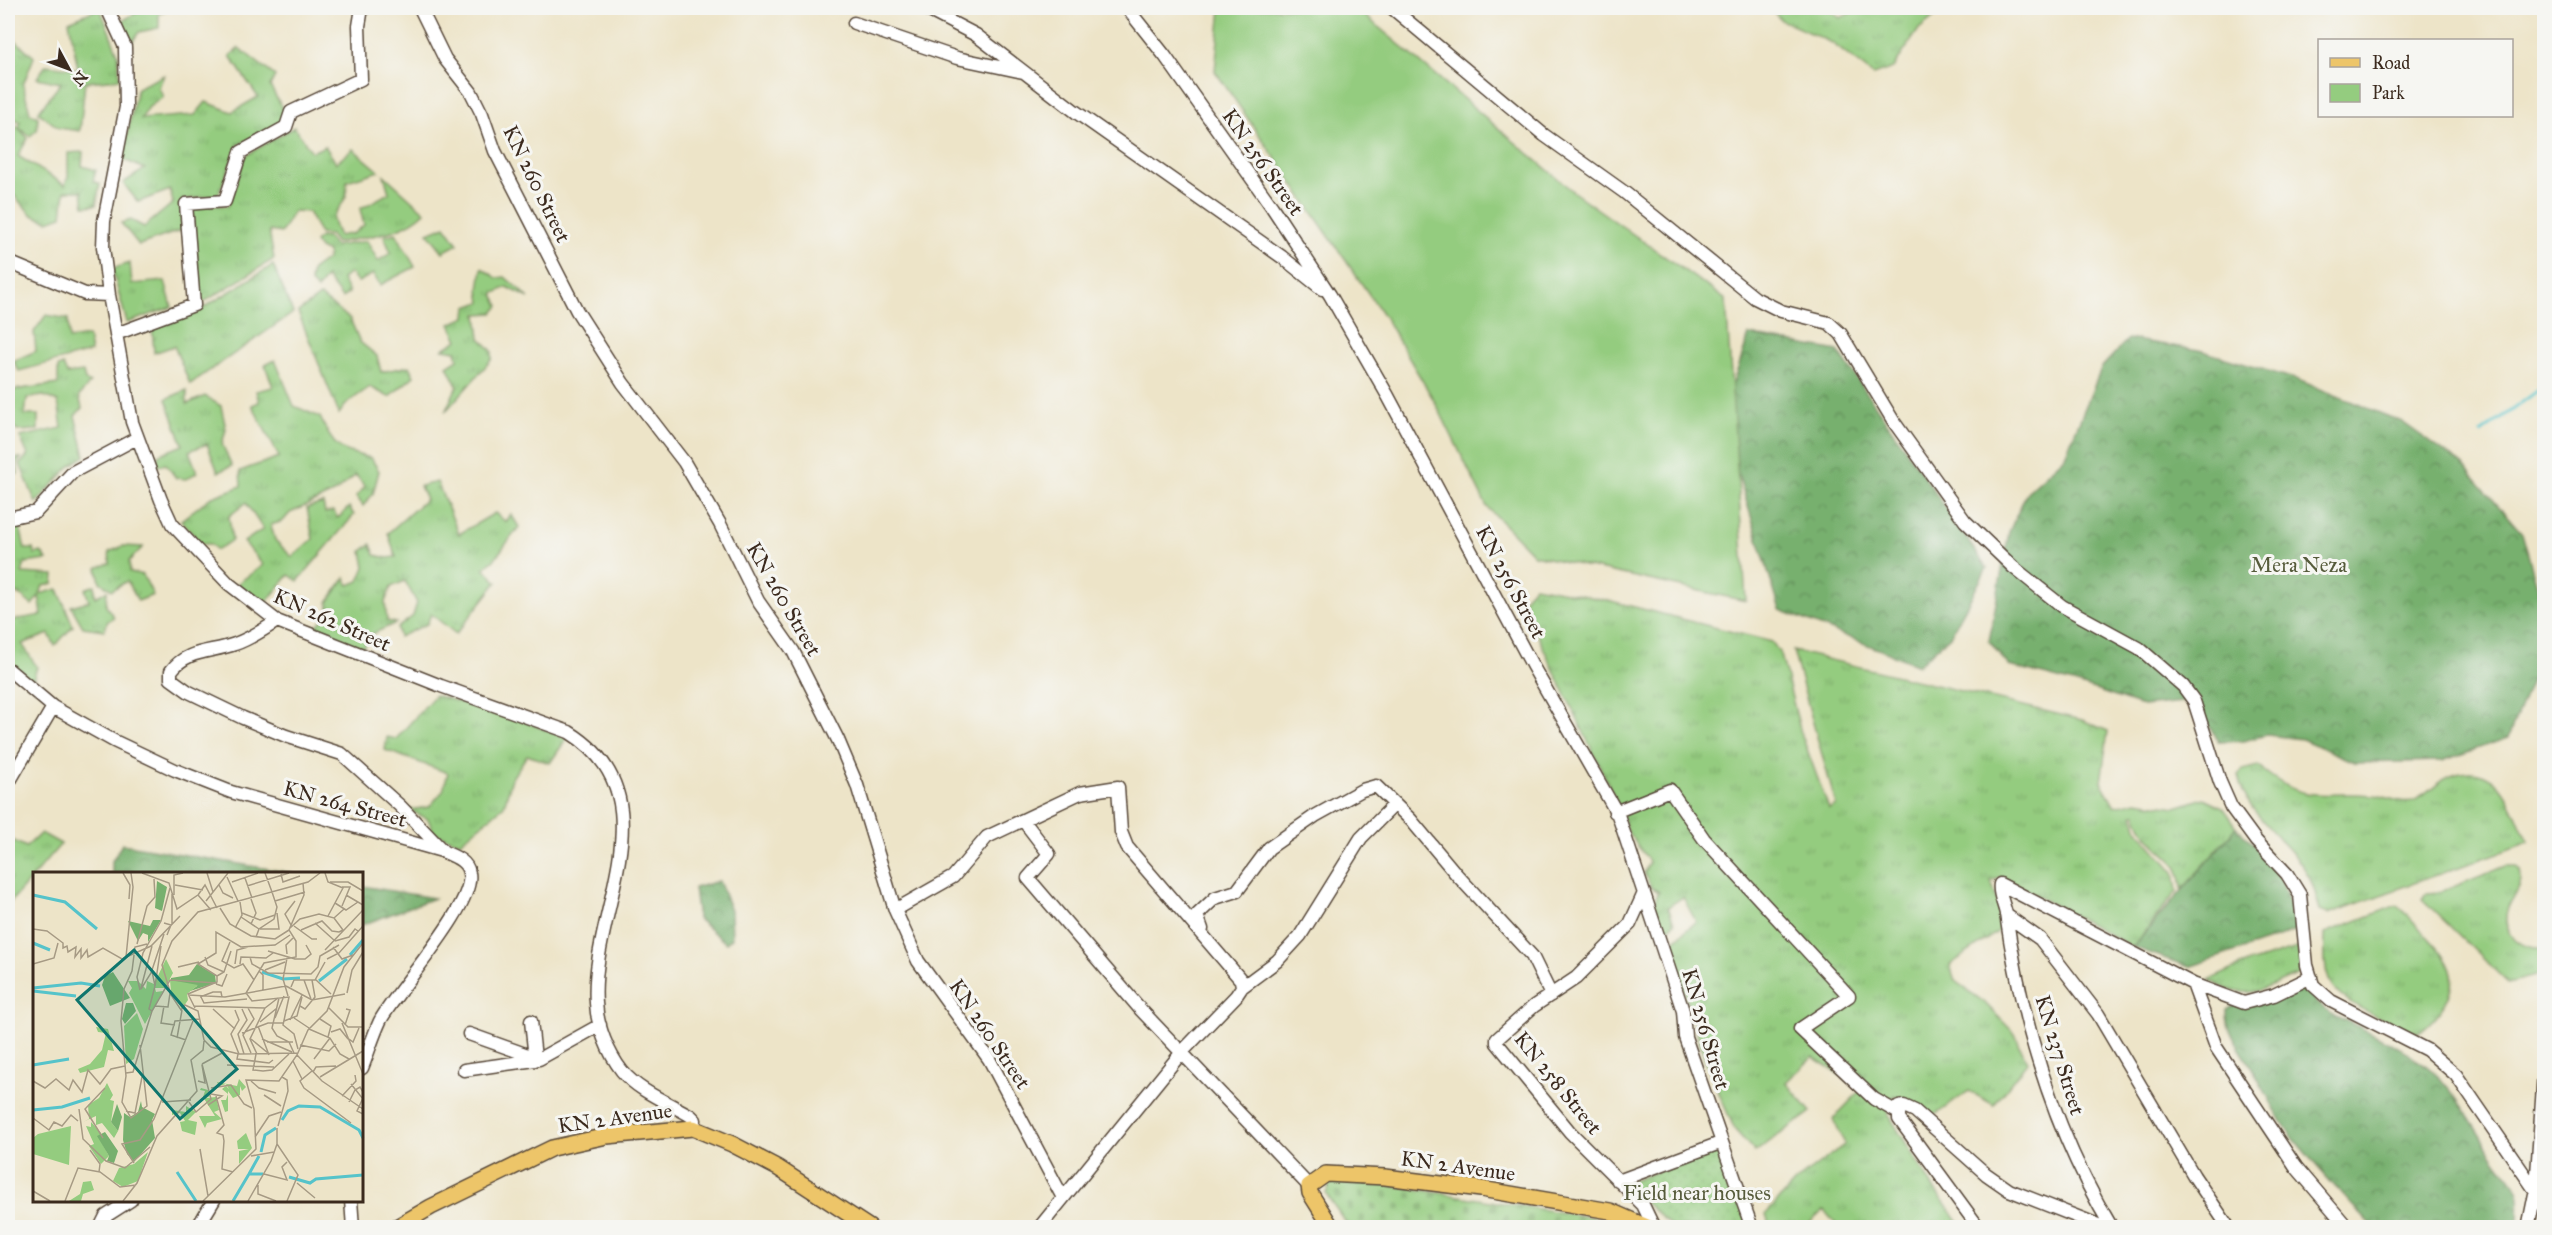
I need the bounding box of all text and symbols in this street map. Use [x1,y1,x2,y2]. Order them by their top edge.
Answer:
north arrow [39,39,99,99]
legend [2318,39,2513,117]
text: Road [2372,52,2410,74]
text: N [68,67,92,90]
text: Park [2372,82,2405,104]
street label: KN 256 Street [1217,103,1310,221]
street label: KN 260 Street [497,121,577,247]
street label: KN 256 Street [1470,521,1552,644]
street label: KN 260 Street [741,537,827,661]
park label: Mera Neza [2251,552,2347,578]
street label: KN 262 Street [269,583,395,658]
street label: KN 264 Street [280,775,410,833]
inset map [33,872,363,1202]
street label: KN 256 Street [1676,965,1736,1093]
street label: KN 260 Street [944,974,1037,1094]
street label: KN 237 Street [2029,992,2091,1119]
street label: KN 258 Street [1509,1026,1608,1140]
street label: KN 2 Avenue [556,1097,674,1139]
street label: KN 2 Avenue [1399,1145,1517,1187]
park label: Field near houses [1623,1180,1771,1206]

